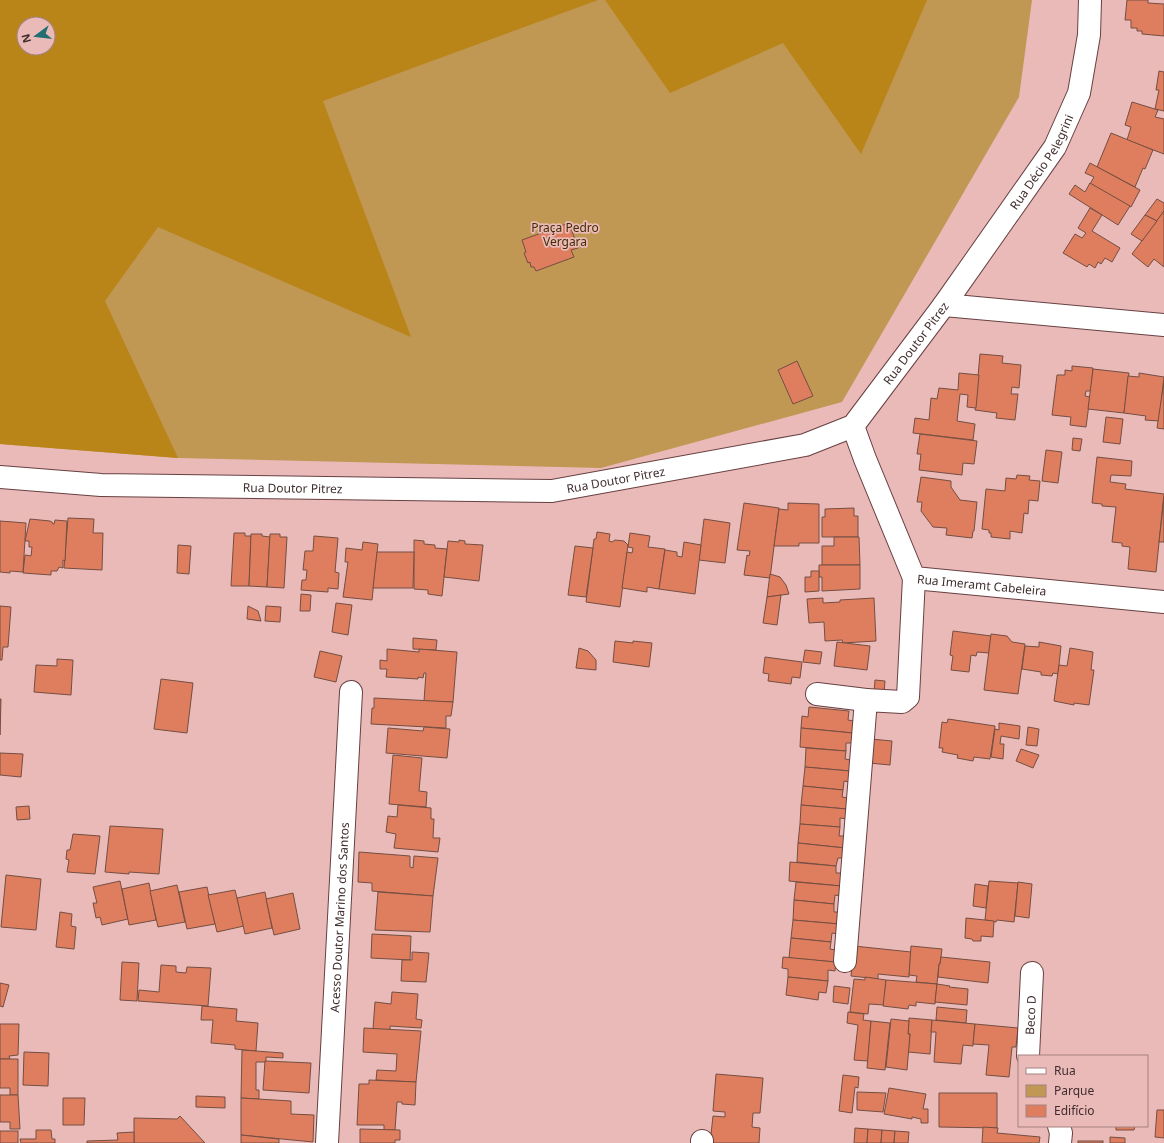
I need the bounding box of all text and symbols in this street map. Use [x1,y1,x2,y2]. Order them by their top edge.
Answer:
north arrow [16,16,56,56]
text: N [17,32,34,45]
street label: Rua Décio Pelegrini [1005,111,1077,213]
park label: Praça Pedro Vergara [531,219,599,250]
street label: Rua Doutor Pitrez [879,298,952,388]
street label: Rua Doutor Pitrez [565,462,666,497]
street label: Rua Doutor Pitrez [243,478,343,497]
street label: Rua Imeramt Cabeleira [916,570,1047,599]
street label: Acesso Doutor Marino dos Santos [325,822,353,1013]
street label: Beco D [1021,995,1039,1035]
legend [1018,1055,1148,1127]
text: Rua [1054,1062,1076,1079]
text: Parque [1054,1082,1095,1099]
text: Edifício [1054,1102,1095,1119]

